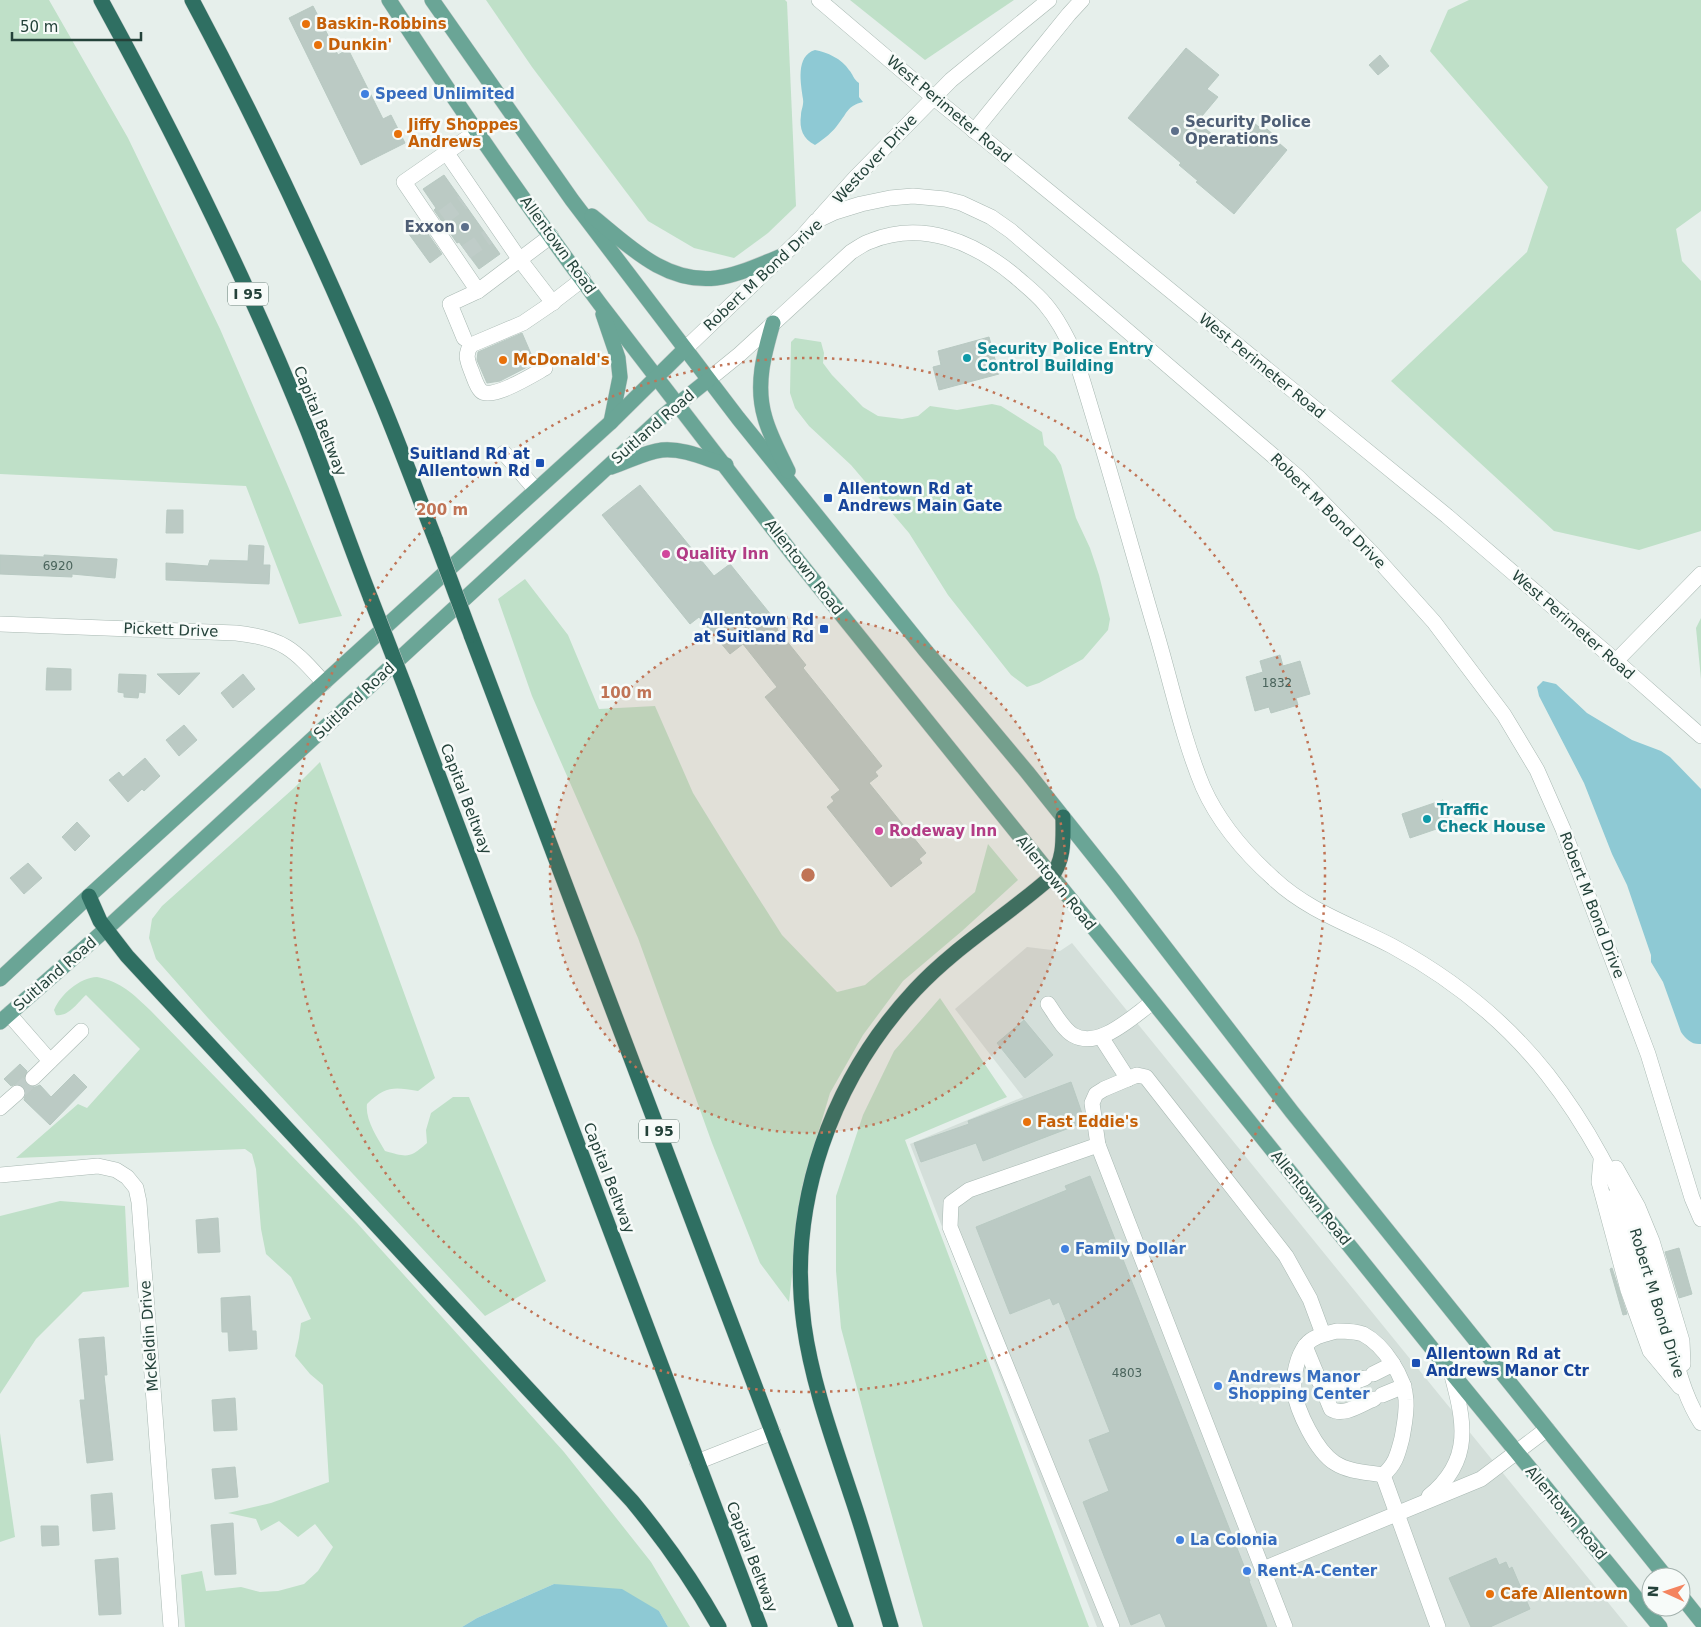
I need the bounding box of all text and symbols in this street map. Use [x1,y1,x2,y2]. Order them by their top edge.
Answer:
scale bar [12,10,141,42]
place label: Baskin-Robbins [316,15,447,33]
text: 50 m [20,18,58,36]
marker: Baskin-Robbins [300,18,312,30]
place label: Dunkin' [328,36,392,54]
marker: Dunkin' [312,39,324,51]
street label: West Perimeter Road [883,52,1015,166]
place label: Speed Unlimited [375,85,515,103]
marker: Speed Unlimited [359,88,371,100]
street label: Westover Drive [829,111,921,207]
place label: Security Police Operations [1185,113,1311,148]
place label: Jiffy Shoppes Andrews [407,116,518,151]
marker: Security Police Operations [1169,125,1181,137]
marker: Jiffy Shoppes Andrews [392,128,404,140]
street label: Allentown Road [516,193,600,297]
street label: Robert M Bond Drive [700,215,826,335]
place label: Exxon [404,218,455,236]
marker: Exxon [459,221,471,233]
road number: I 95 [228,282,268,306]
street label: West Perimeter Road [1195,310,1329,422]
place label: Security Police Entry Control Building [977,340,1154,375]
place label: McDonald's [513,351,610,369]
marker: Security Police Entry Control Building [961,352,973,364]
marker: McDonald's [497,354,509,366]
street label: Capital Beltway [290,363,350,479]
street label: Suitland Road [608,386,698,468]
place label: Suitland Rd at Allentown Rd [410,445,530,480]
street label: Robert M Bond Drive [1267,450,1389,572]
marker: Suitland Rd at Allentown Rd [534,457,546,469]
place label: Allentown Rd at Andrews Main Gate [838,480,1002,515]
marker: Allentown Rd at Andrews Main Gate [822,492,834,504]
text: 200 m [416,501,468,519]
street label: Allentown Road [761,516,847,618]
place label: Quality Inn [676,545,769,563]
marker: Quality Inn [660,548,672,560]
house number: 6920 [43,559,73,573]
street label: West Perimeter Road [1508,567,1638,683]
place label: Allentown Rd at Suitland Rd [694,611,814,646]
street label: Pickett Drive [123,619,219,641]
marker: Allentown Rd at Suitland Rd [818,623,830,635]
street label: Suitland Road [310,659,398,743]
house number: 1832 [1262,676,1292,690]
text: 100 m [600,684,652,702]
street label: Capital Beltway [437,741,495,857]
place label: Traffic Check House [1437,801,1546,836]
marker: Traffic Check House [1421,813,1433,825]
place label: Rodeway Inn [889,822,997,840]
marker: Rodeway Inn [873,825,885,837]
street label: Robert M Bond Drive [1556,829,1628,981]
street label: Allentown Road [1012,832,1100,934]
centre of rings [799,866,817,884]
street label: Suitland Road [10,933,100,1015]
place label: Fast Eddie's [1037,1113,1138,1131]
marker: Fast Eddie's [1021,1116,1033,1128]
street label: Capital Beltway [580,1120,638,1236]
road number: I 95 [639,1120,679,1142]
street label: Allentown Road [1267,1147,1355,1249]
street label: Robert M Bond Drive [1626,1226,1688,1380]
place label: Family Dollar [1075,1240,1187,1258]
marker: Family Dollar [1059,1243,1071,1255]
street label: McKeldin Drive [136,1280,162,1392]
place label: Allentown Rd at Andrews Manor Ctr [1426,1345,1589,1380]
marker: Allentown Rd at Andrews Manor Ctr [1410,1357,1422,1369]
house number: 4803 [1112,1366,1142,1380]
place label: Andrews Manor Shopping Center [1228,1368,1370,1403]
marker: Andrews Manor Shopping Center [1212,1380,1224,1392]
street label: Allentown Road [1522,1463,1610,1563]
street label: Capital Beltway [723,1499,781,1615]
place label: La Colonia [1190,1531,1278,1549]
marker: La Colonia [1174,1534,1186,1546]
place label: Rent-A-Center [1257,1562,1378,1580]
marker: Rent-A-Center [1241,1565,1253,1577]
north arrow [1641,1567,1691,1617]
place label: Cafe Allentown [1500,1585,1628,1603]
text: N [1645,1585,1661,1598]
marker: Cafe Allentown [1484,1588,1496,1600]

